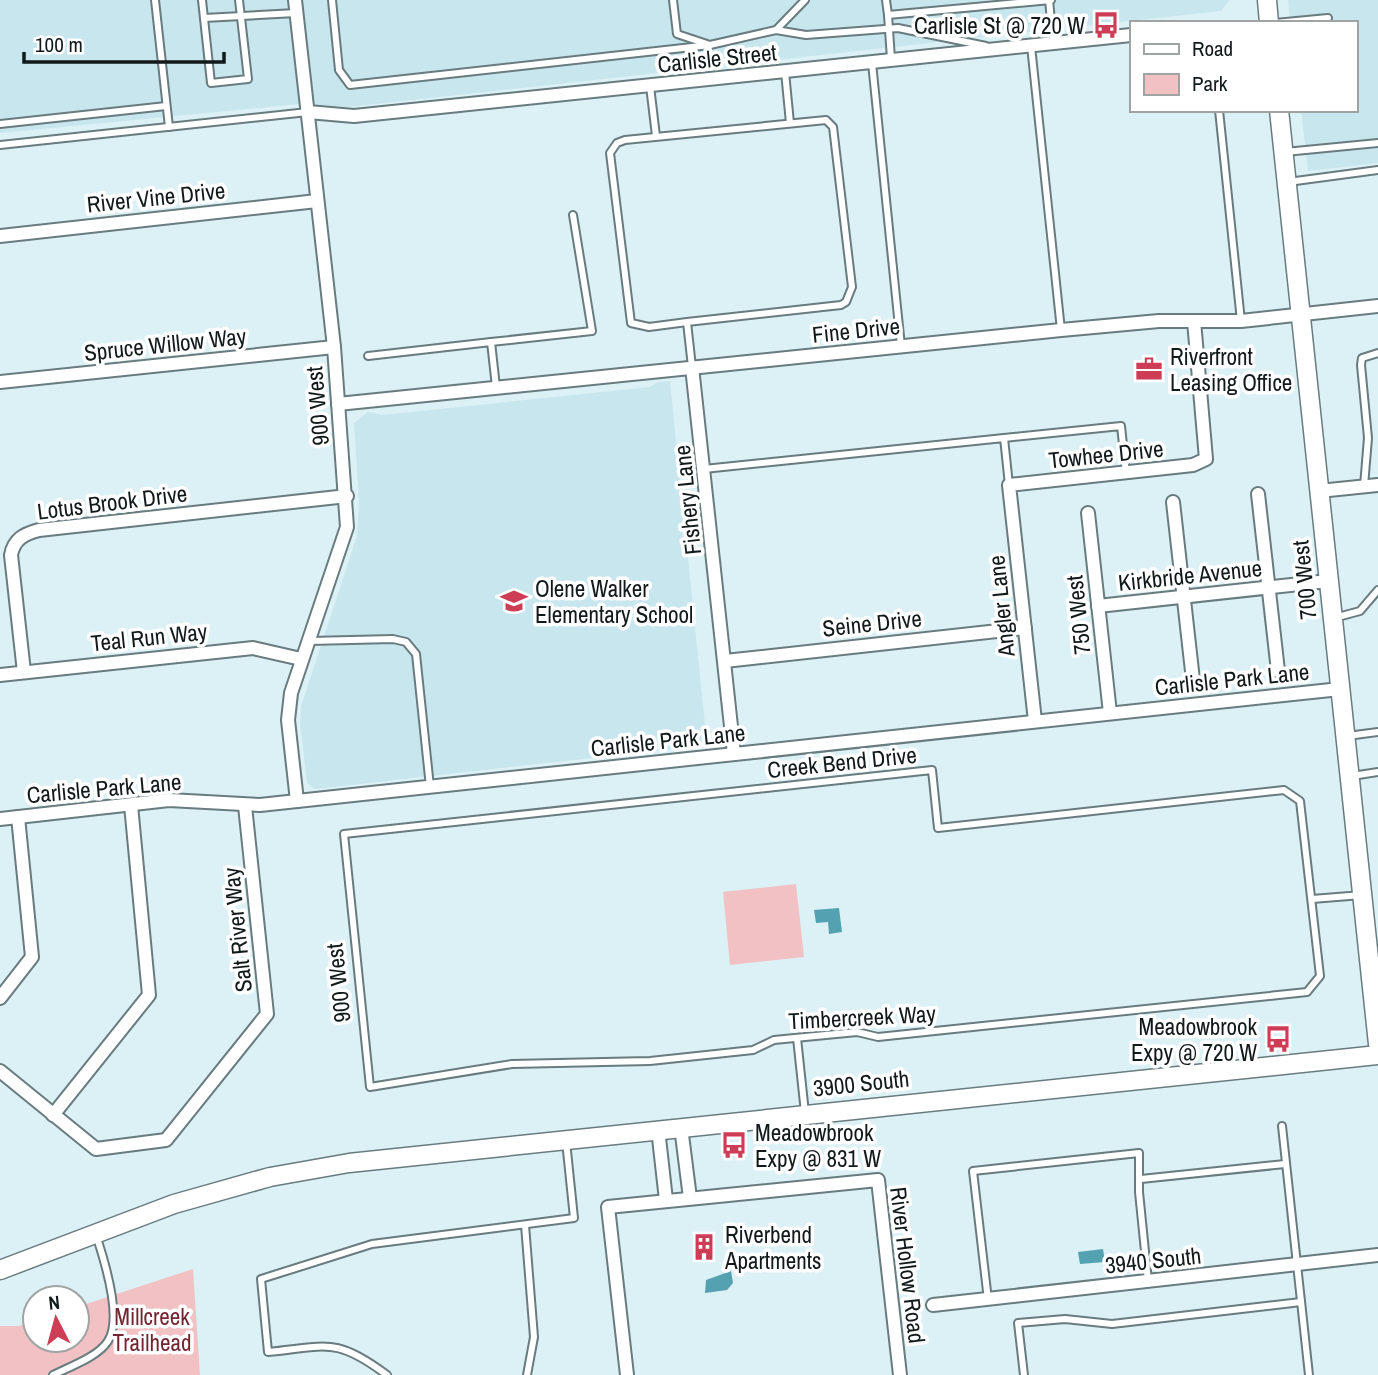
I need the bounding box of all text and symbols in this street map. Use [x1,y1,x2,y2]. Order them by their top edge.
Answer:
place label: Carlisle St @ 720 W [914,10,1085,41]
bus stop icon: Carlisle St @ 720 W [1091,10,1121,40]
scale bar [24,21,224,65]
legend [1130,21,1357,112]
text: 100 m [35,30,83,59]
text: Road [1192,34,1233,63]
street label: Carlisle Street [656,36,778,80]
text: Park [1192,69,1228,98]
street label: River Vine Drive [85,174,227,220]
street label: Fine Drive [811,310,901,350]
street label: Spruce Willow Way [82,320,248,368]
place label: Riverfront Leasing Office [1170,341,1292,398]
office icon: Riverfront Leasing Office [1134,354,1164,384]
street label: 900 West [298,365,336,447]
street label: Towhee Drive [1047,433,1165,475]
street label: Fishery Lane [666,444,708,556]
street label: Lotus Brook Drive [35,477,189,527]
street label: 700 West [1284,539,1324,621]
street label: Kirkbride Avenue [1117,552,1263,598]
street label: Angler Lane [980,554,1022,659]
place label: Olene Walker Elementary School [535,573,693,630]
street label: 750 West [1058,574,1098,656]
school or university icon: Olene Walker Elementary School [499,586,529,616]
street label: Seine Drive [821,602,923,644]
street label: Teal Run Way [89,615,209,659]
street label: Carlisle Park Lane [1153,655,1311,703]
street label: Carlisle Park Lane [589,716,747,764]
street label: Creek Bend Drive [766,739,918,785]
street label: Carlisle Park Lane [25,766,183,810]
street label: Salt River Way [215,866,259,994]
street label: 900 West [318,942,358,1024]
street label: Timbercreek Way [787,998,937,1036]
place label: Meadowbrook Expy @ 720 W [1131,1011,1258,1068]
bus stop icon: Meadowbrook Expy @ 720 W [1263,1024,1293,1054]
street label: 3900 South [811,1063,911,1103]
place label: Meadowbrook Expy @ 831 W [755,1117,881,1174]
bus stop icon: Meadowbrook Expy @ 831 W [719,1130,749,1160]
street label: River Hollow Road [883,1185,933,1345]
place label: Riverbend Apartments [724,1219,821,1276]
building icon: Riverbend Apartments [689,1232,719,1262]
street label: 3940 South [1103,1240,1203,1280]
north arrow [21,1284,91,1354]
text: N [47,1289,61,1316]
park label: Millcreek Trailhead [113,1301,191,1358]

